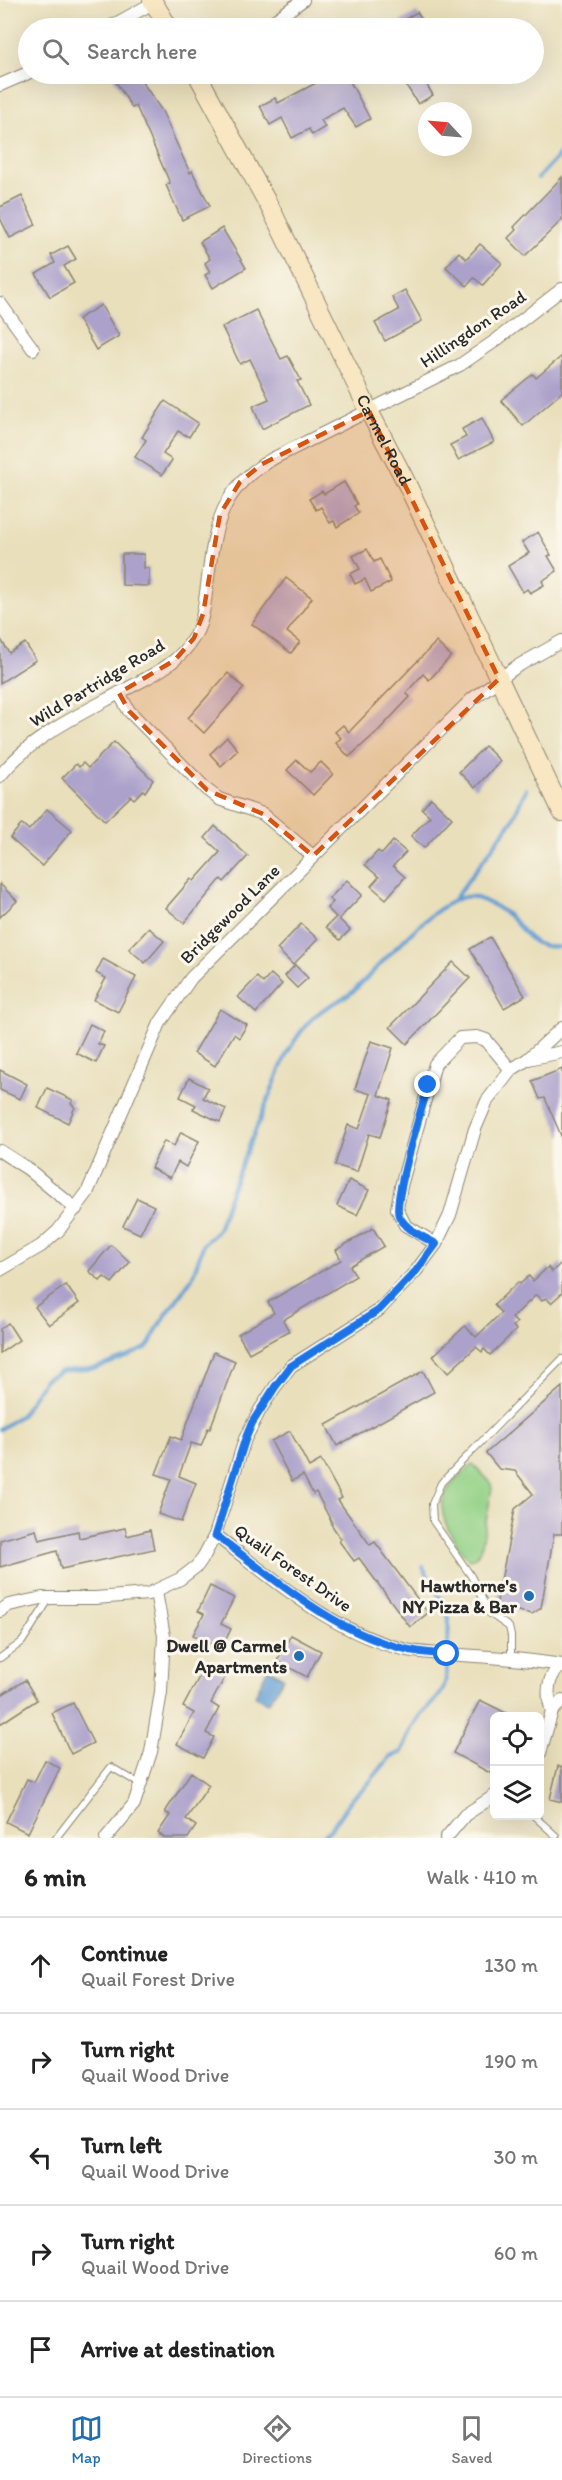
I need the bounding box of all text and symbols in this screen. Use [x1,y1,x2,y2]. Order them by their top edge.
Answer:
search box [18,18,544,84]
icon: search [39,35,72,68]
text: Search here [87,38,197,65]
north arrow [418,102,472,156]
street label: Hillingdon Road [416,285,530,373]
street label: Carmel Road [352,391,417,489]
street label: Wild Partridge Road [25,634,169,732]
street label: Bridgewood Lane [176,860,284,968]
route end [414,1071,440,1097]
street label: Quail Forest Drive [230,1519,356,1617]
place label: Hawthorne's NY Pizza & Bar [402,1575,518,1618]
marker: Hawthorne's NY Pizza & Bar [522,1589,536,1603]
place label: Dwell @ Carmel Apartments [166,1635,288,1678]
route start [433,1640,459,1666]
marker: Dwell @ Carmel Apartments [292,1649,306,1663]
map controls [490,1712,544,1820]
button: locate [490,1712,544,1766]
button: layers [490,1766,544,1820]
text: 6 min [24,1861,86,1893]
text: Walk · 410 m [427,1865,538,1889]
text: Continue [81,1940,168,1967]
icon: ahead [24,1949,57,1982]
text: 130 m [484,1953,538,1977]
text: Quail Forest Drive [81,1967,235,1991]
text: Turn right [81,2036,175,2063]
icon: right [24,2045,57,2078]
text: 190 m [485,2049,538,2073]
text: Quail Wood Drive [81,2063,229,2087]
text: Turn left [81,2132,162,2159]
icon: left [24,2141,57,2174]
text: 30 m [493,2145,538,2169]
text: Quail Wood Drive [81,2159,229,2183]
text: Turn right [81,2228,175,2255]
icon: right [24,2237,57,2270]
text: 60 m [494,2241,538,2265]
text: Quail Wood Drive [81,2255,229,2279]
icon: arrive [24,2333,57,2366]
text: Arrive at destination [81,2336,275,2363]
tab: Map [70,2412,103,2467]
tab: Directions [242,2412,312,2467]
tab: Saved [452,2412,492,2467]

